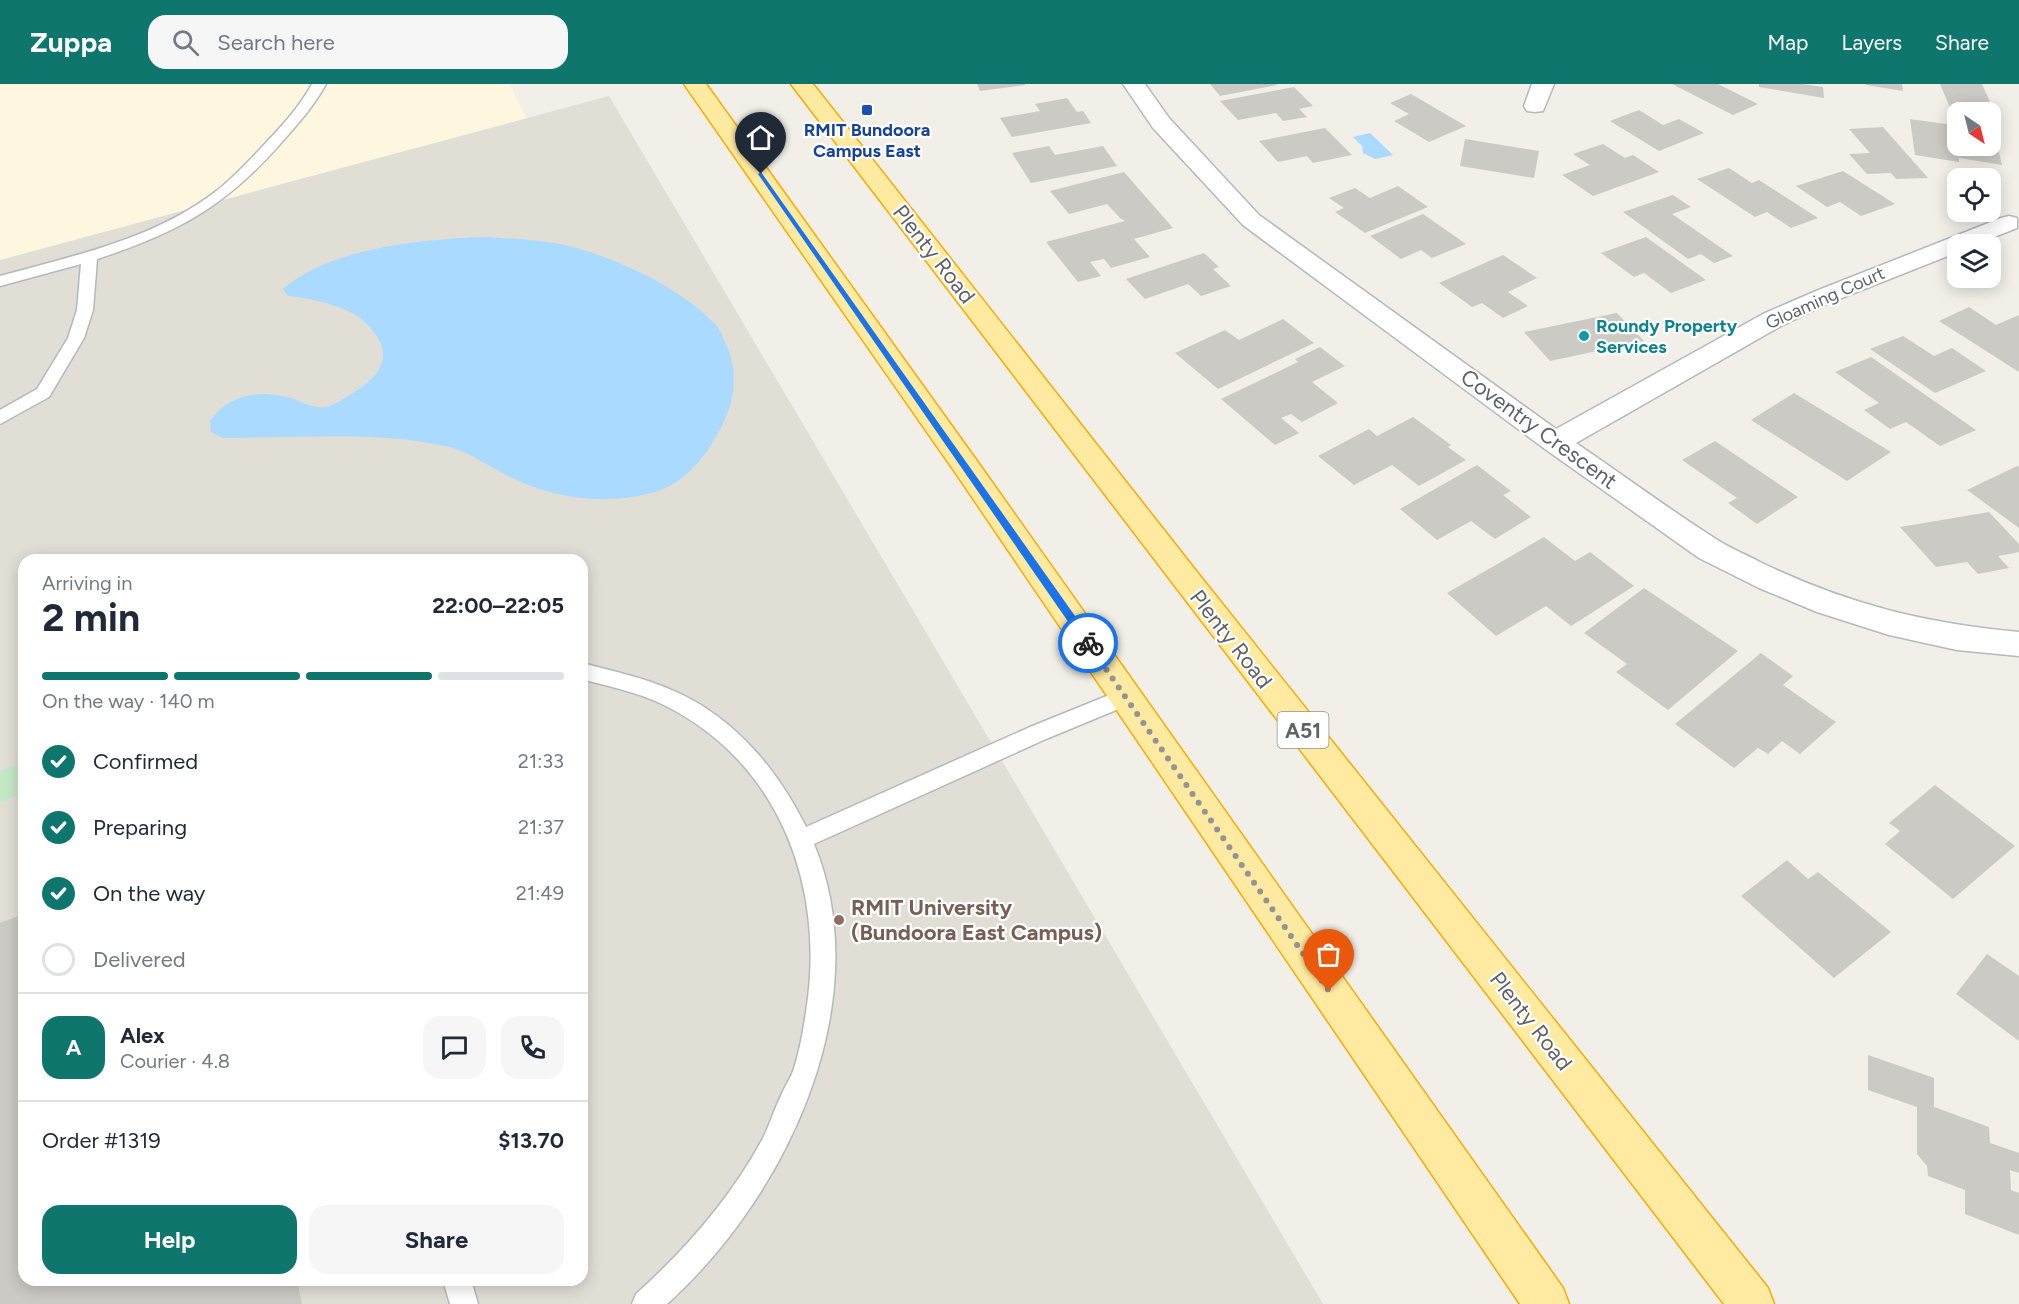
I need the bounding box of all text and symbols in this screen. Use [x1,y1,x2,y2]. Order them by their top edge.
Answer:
search box [148,15,568,69]
text: Zuppa [30,25,112,59]
icon: search [169,26,202,59]
text: Search here [217,29,335,56]
text: Map [1768,30,1808,55]
text: Layers [1841,30,1902,55]
text: Share [1935,30,1989,55]
north arrow [1947,102,2001,156]
map controls [1947,102,2001,288]
marker: RMIT Bundoora Campus East [860,103,874,117]
pin [735,112,786,174]
place label: RMIT Bundoora Campus East [804,119,930,162]
icon: home [744,121,777,154]
button: locate [1947,168,2001,222]
street label: Plenty Road [887,199,981,309]
button: layers [1947,234,2001,288]
street label: Gloaming Court [1762,262,1888,334]
place label: Roundy Property Services [1596,315,1738,358]
marker: Roundy Property Services [1577,329,1591,343]
street label: Coventry Crescent [1456,363,1622,495]
text: Arriving in [42,571,132,595]
street label: Plenty Road [1184,584,1278,694]
text: 22:00–22:05 [432,592,564,619]
text: 2 min [42,594,140,641]
courier [1058,613,1118,673]
icon: bike [1072,627,1105,660]
text: On the way · 140 m [42,689,215,713]
road number: A51 [1278,712,1328,748]
icon: check [42,745,75,778]
text: Confirmed [93,748,198,775]
text: 21:33 [518,749,564,773]
icon: check [42,811,75,844]
text: Preparing [93,814,187,841]
text: 21:37 [518,815,564,839]
icon: check [42,877,75,910]
text: On the way [93,880,205,907]
text: 21:49 [516,881,564,905]
place label: RMIT University (Bundoora East Campus) [851,894,1102,946]
marker: RMIT University (Bundoora East Campus) [832,913,846,927]
pin [1303,929,1354,991]
icon: bag [1312,938,1345,971]
text: Delivered [93,946,186,973]
street label: Plenty Road [1484,966,1578,1076]
button: chat [423,1016,486,1079]
button: phone [501,1016,564,1079]
text: Alex [120,1022,165,1049]
text: A [66,1034,81,1061]
text: Courier · 4.8 [120,1049,230,1073]
text: Order #1319 [42,1127,161,1154]
text: $13.70 [498,1127,564,1154]
button: Help [42,1205,297,1274]
button: Share [309,1205,564,1274]

